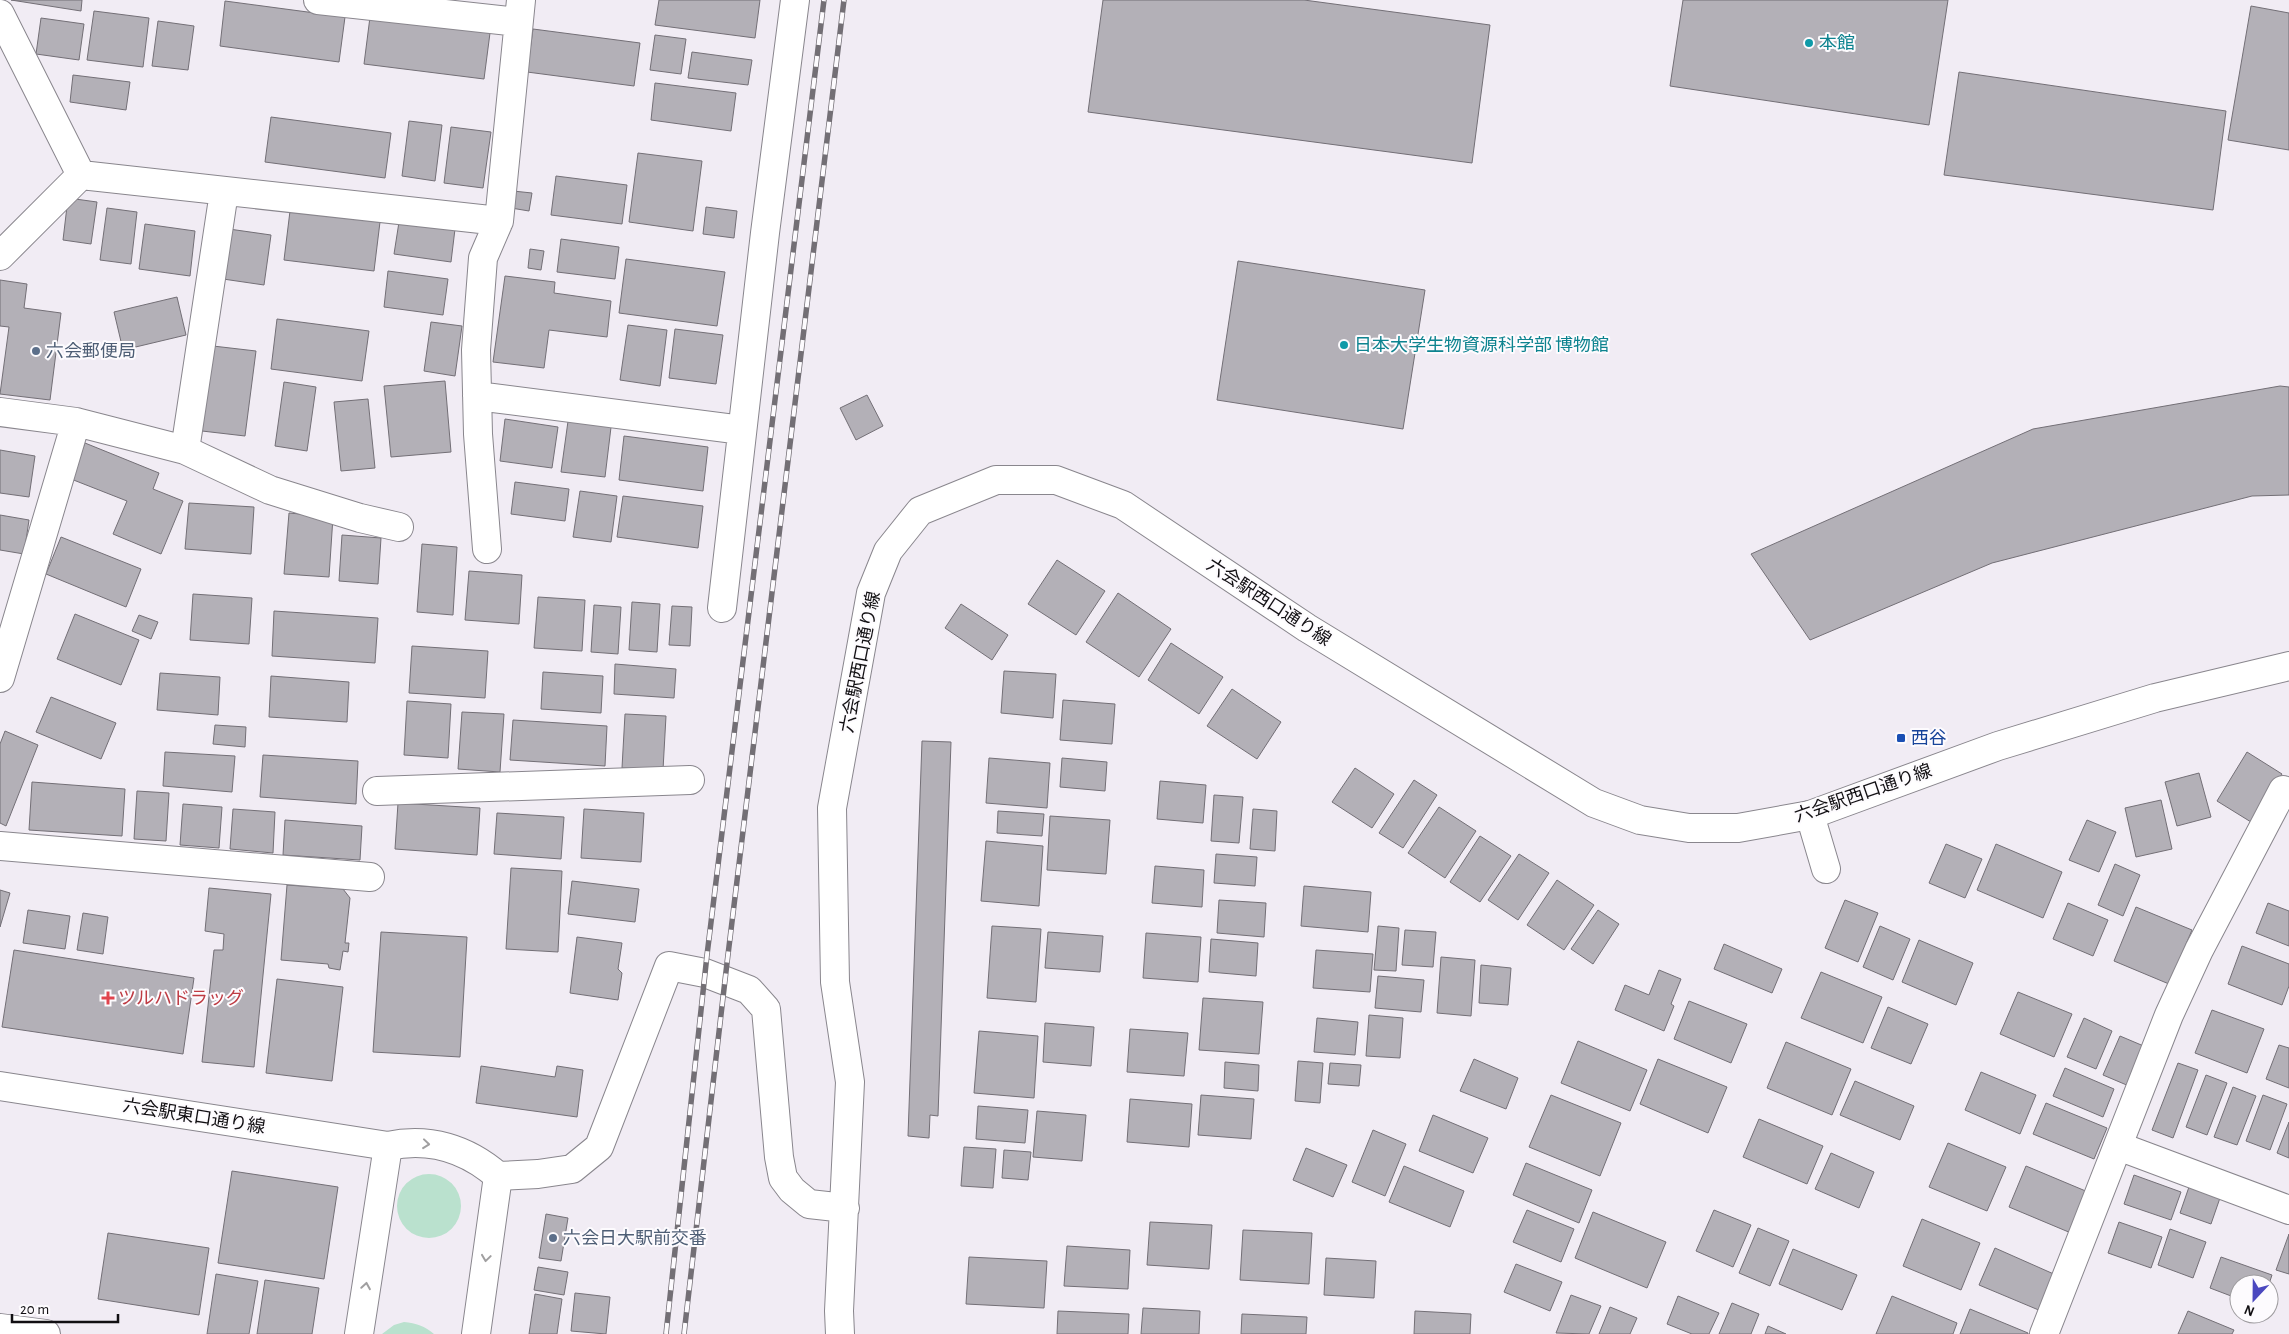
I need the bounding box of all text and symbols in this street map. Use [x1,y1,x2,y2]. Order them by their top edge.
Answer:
place label: 本館 [1819,34,1855,53]
marker: 本館 [1803,37,1815,49]
place label: 日本大学生物資源科学部 博物館 [1354,335,1609,355]
marker: 日本大学生物資源科学部 博物館 [1338,339,1350,351]
place label: 六会郵便局 [46,342,136,361]
marker: 六会郵便局 [30,345,42,357]
street label: 六会駅西口通り線 [1203,554,1335,650]
street label: 六会駅西口通り線 [836,589,884,735]
place label: 西谷 [1911,729,1947,748]
marker: 西谷 [1895,732,1907,744]
street label: 六会駅西口通り線 [1792,760,1934,826]
place label: ツルハドラッグ [118,988,244,1008]
marker: ツルハドラッグ [102,992,114,1004]
street label: 六会駅東口通り線 [121,1095,267,1137]
one-way arrow [422,1138,430,1149]
place label: 六会日大駅前交番 [563,1228,707,1248]
marker: 六会日大駅前交番 [547,1232,559,1244]
one-way arrow [481,1254,492,1262]
north arrow [2229,1274,2279,1324]
one-way arrow [361,1282,371,1290]
scale bar [12,1292,119,1324]
text: 20 m [20,1302,49,1317]
text: N [2242,1302,2257,1318]

